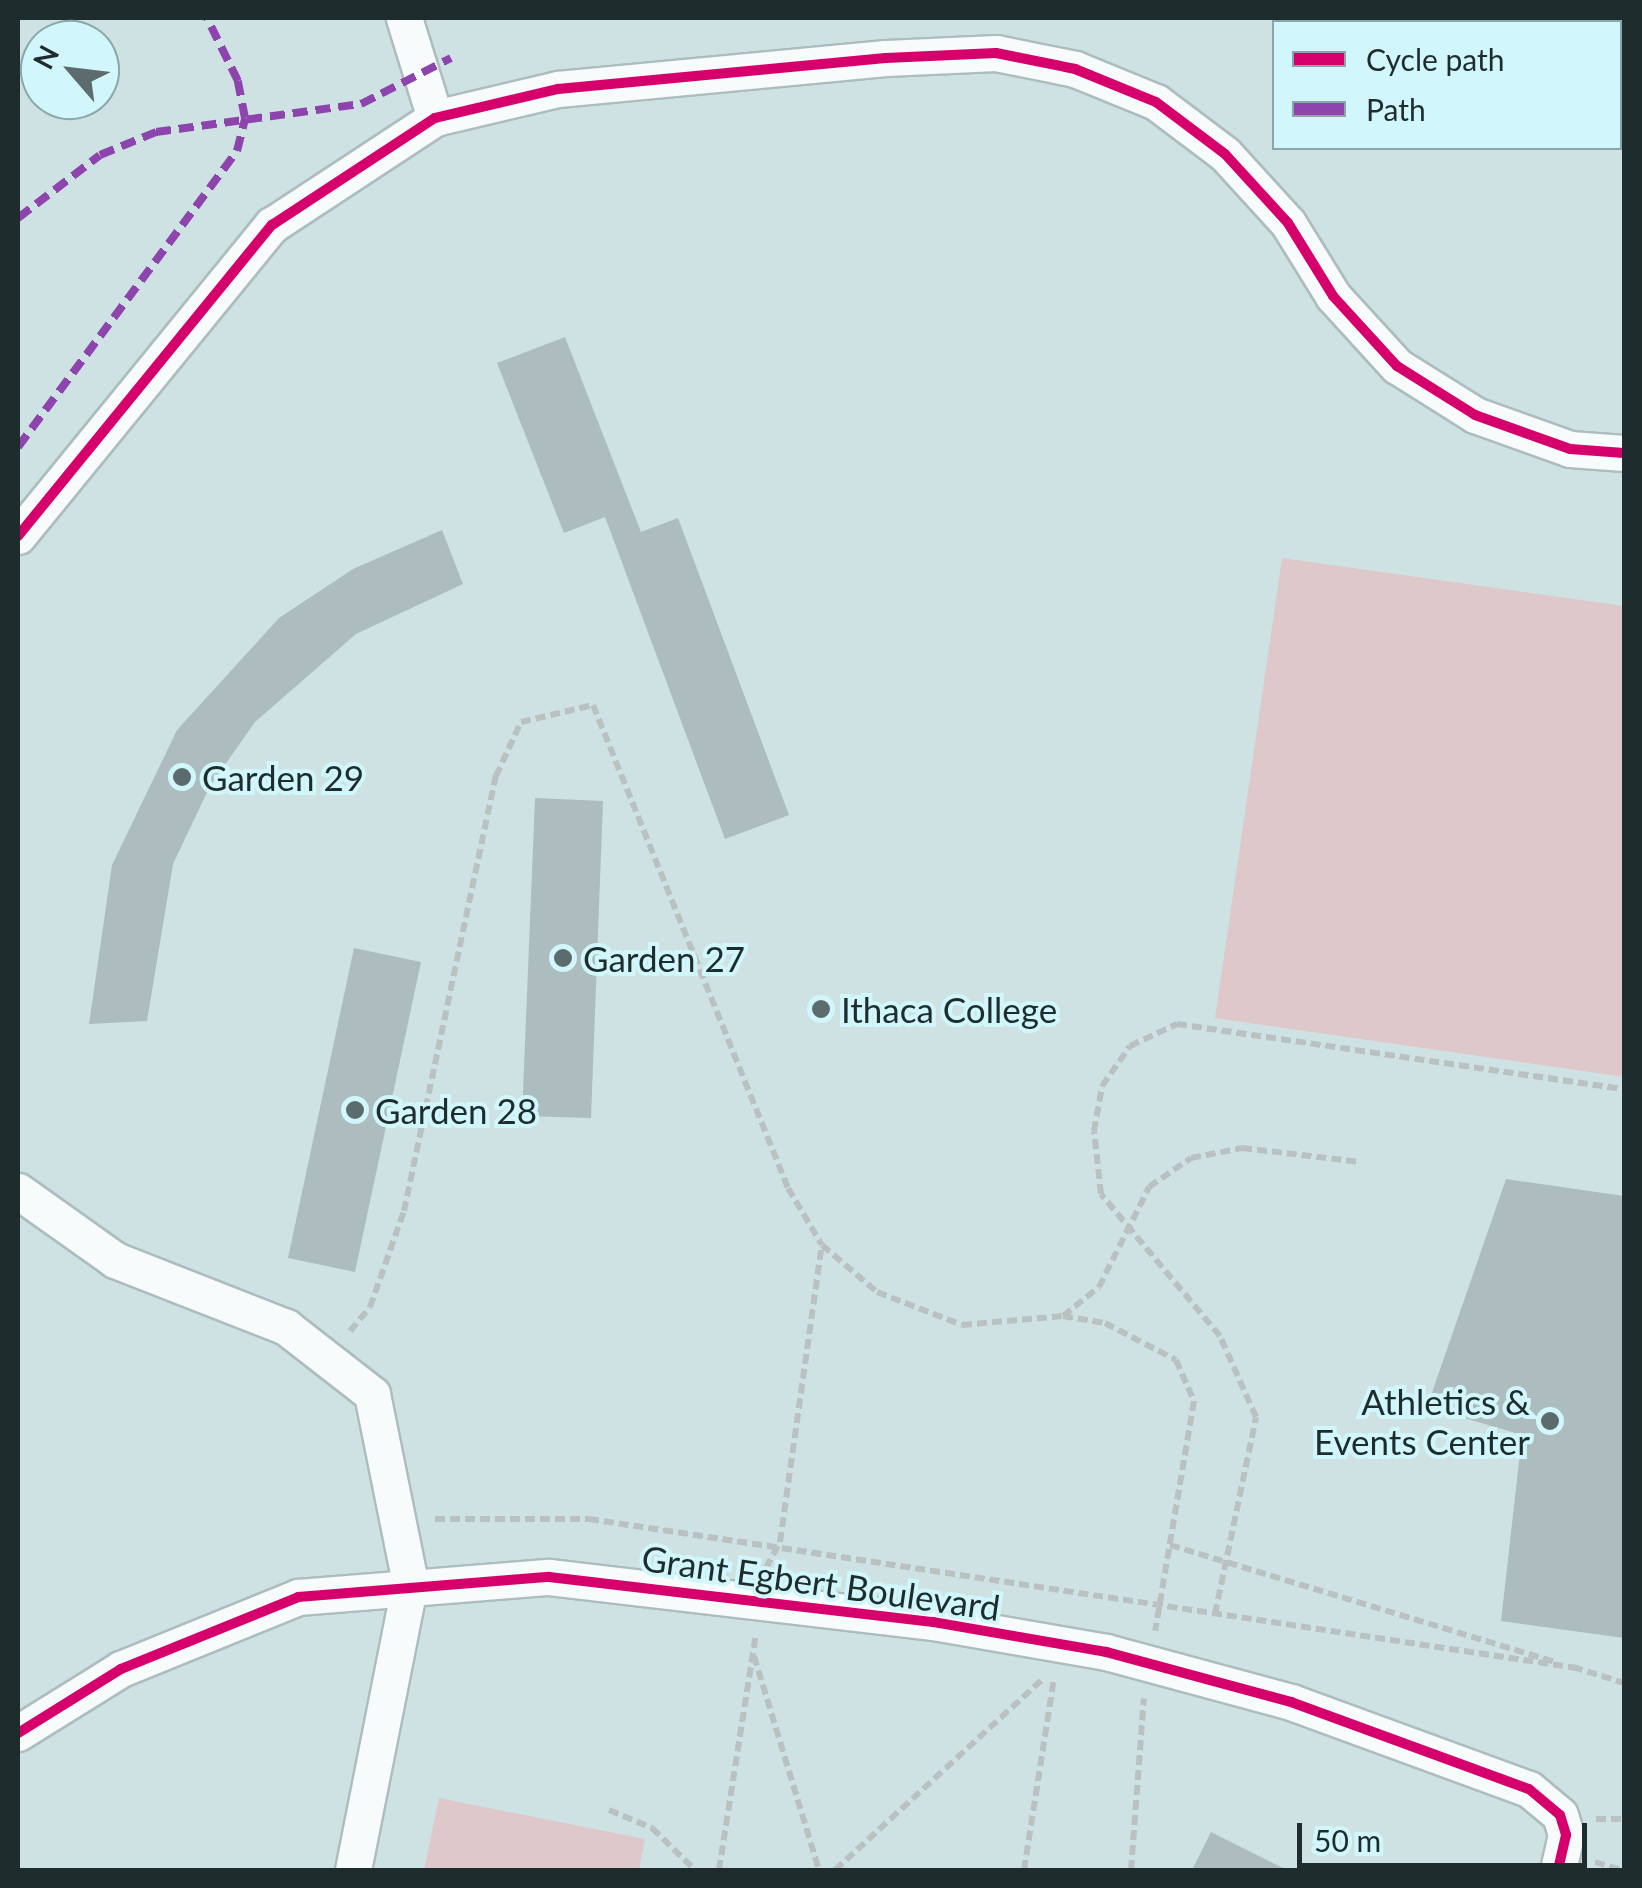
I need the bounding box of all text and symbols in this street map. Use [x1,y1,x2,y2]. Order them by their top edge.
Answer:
north arrow [20,20,120,120]
legend [1272,20,1622,150]
text: N [25,39,65,74]
text: Cycle path [1366,41,1505,77]
text: Path [1366,91,1426,127]
place label: Garden 29 [202,756,364,798]
marker: Garden 29 [171,766,193,788]
place label: Garden 27 [583,937,745,979]
marker: Garden 27 [552,947,574,969]
place label: Ithaca College [841,988,1057,1030]
marker: Ithaca College [810,998,832,1020]
place label: Garden 28 [375,1089,537,1131]
marker: Garden 28 [344,1099,366,1121]
place label: Athletics & Events Center [1314,1380,1530,1462]
marker: Athletics & Events Center [1539,1410,1561,1432]
street label: Grant Egbert Boulevard [639,1536,1003,1628]
scale bar [1302,1803,1592,1865]
text: 50 m [1314,1822,1381,1858]

